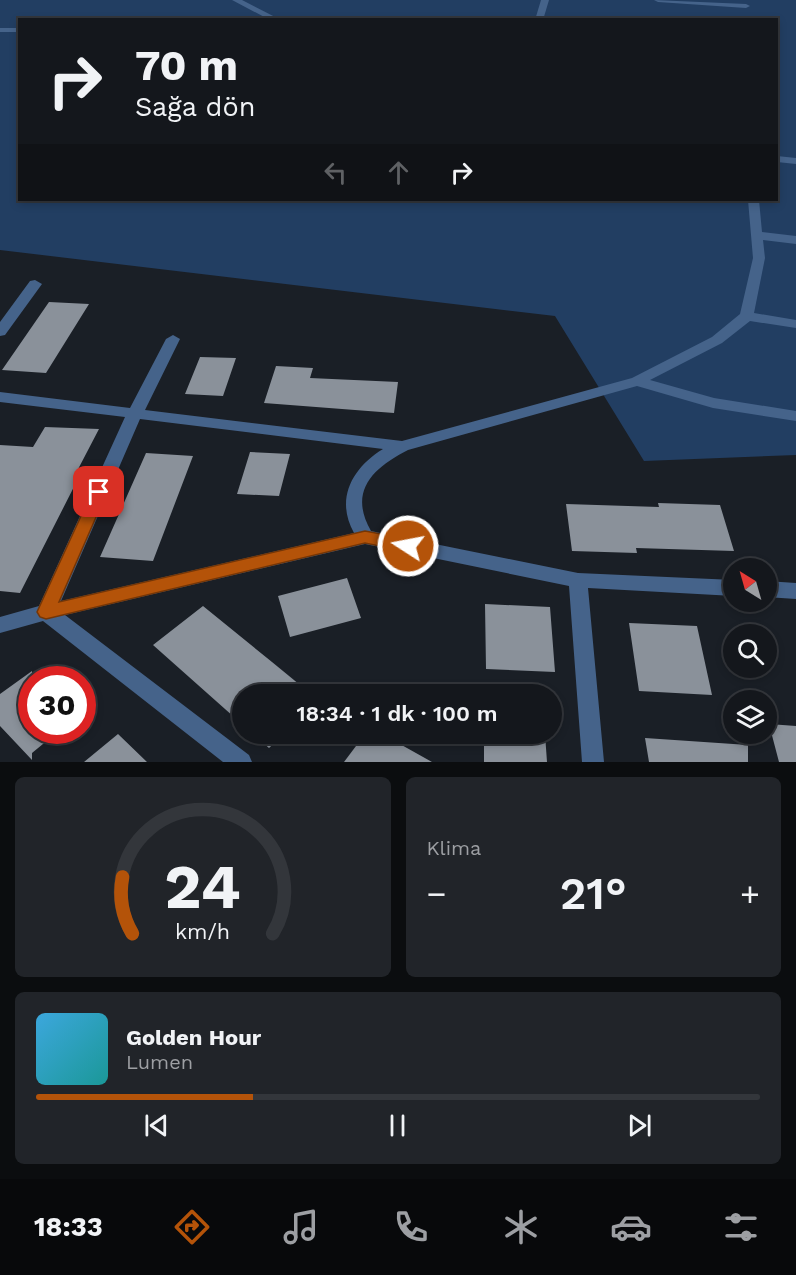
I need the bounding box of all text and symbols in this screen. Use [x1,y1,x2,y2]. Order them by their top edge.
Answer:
text: 70 m [135,41,238,90]
icon: right [36,42,114,120]
text: Sağa dön [135,91,255,123]
icon: left [319,156,352,189]
icon: ahead [382,156,415,189]
icon: right [445,156,478,189]
pin [73,466,124,517]
icon: arrive [82,475,115,508]
position arrow [376,514,440,578]
north arrow [723,558,777,612]
map controls [723,558,777,744]
button: search [723,624,777,678]
speed limit sign: 30 [18,666,96,744]
button: layers [723,690,777,744]
text: 18:34 · 1 dk · 100 m [296,701,498,726]
text: Klima [427,836,481,860]
text: 24 [164,850,241,923]
text: 21° [560,867,627,920]
text: − [427,874,446,913]
text: + [740,874,760,913]
text: km/h [175,919,230,944]
text: Golden Hour [126,1025,261,1050]
text: Lumen [126,1050,193,1074]
icon: previous [140,1109,173,1142]
icon: pause [381,1109,414,1142]
icon: next [623,1109,656,1142]
icon: directions [171,1206,213,1248]
icon: music [280,1206,322,1248]
icon: phone [390,1206,432,1248]
icon: climate [500,1206,542,1248]
icon: car [610,1206,652,1248]
icon: filters [720,1206,762,1248]
text: 18:33 [34,1211,103,1243]

